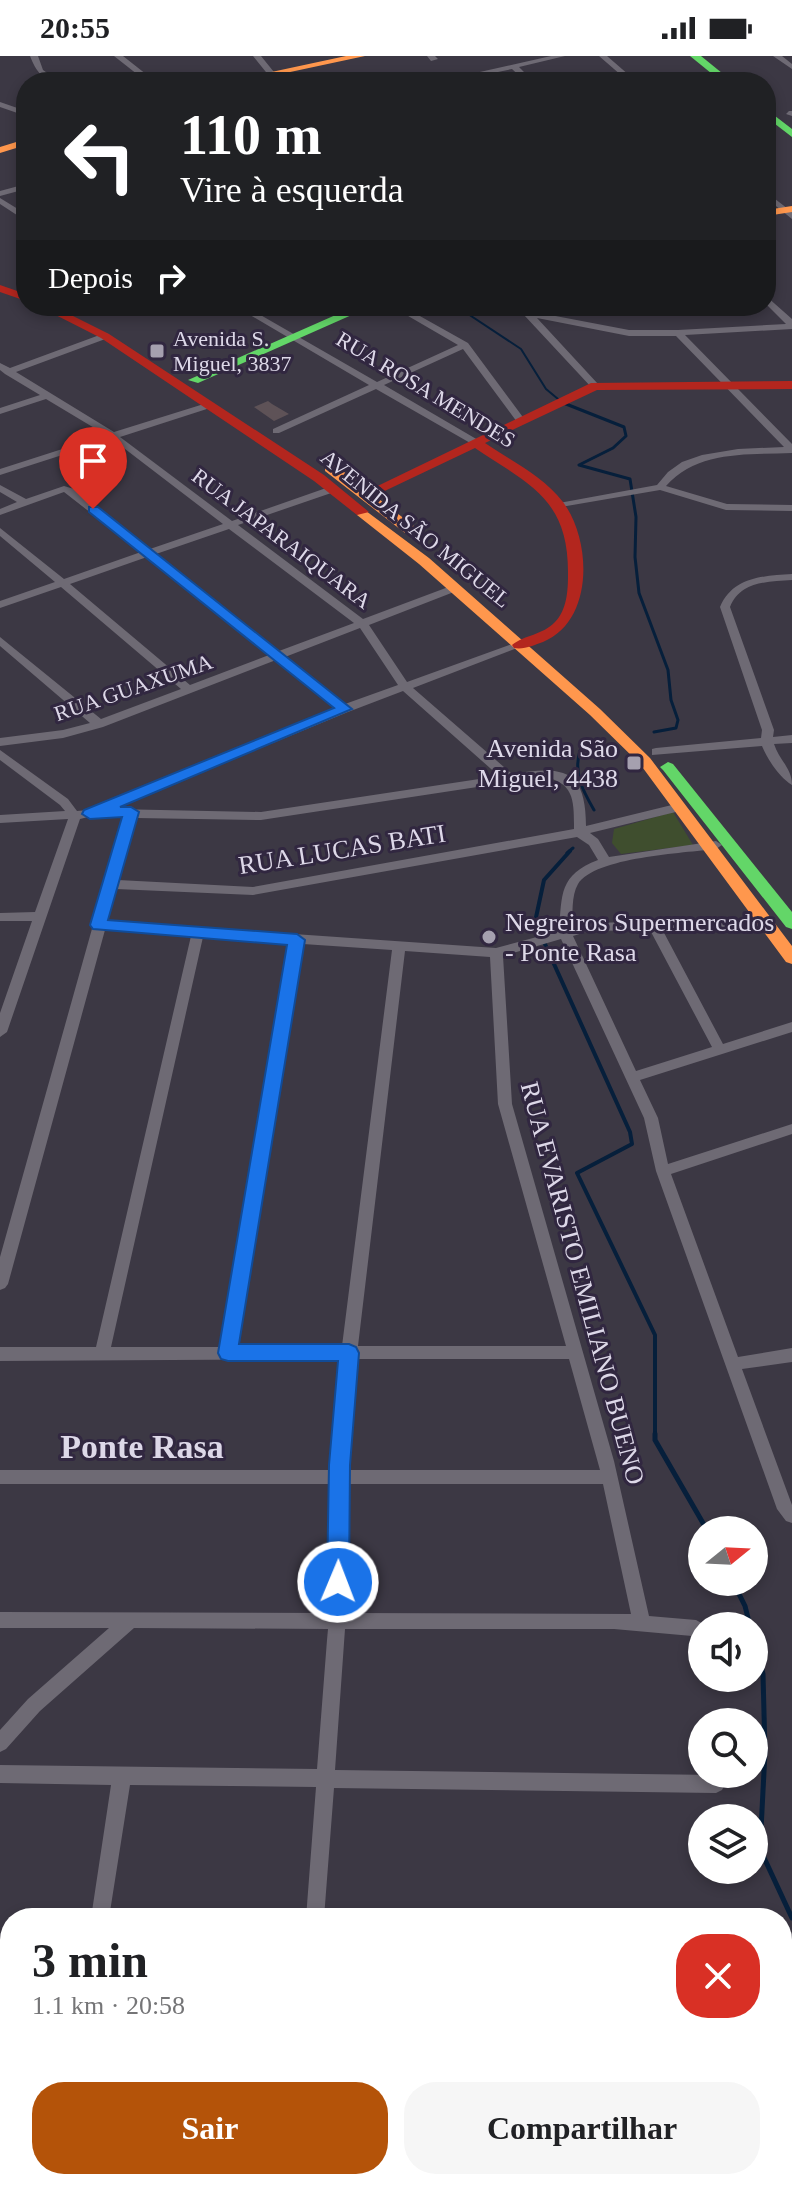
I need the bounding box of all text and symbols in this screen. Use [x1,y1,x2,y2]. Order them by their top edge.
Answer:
text: 20:55 [40,11,110,44]
icon: left [48,104,152,208]
text: 110 m [180,104,322,166]
text: Vire à esquerda [180,170,404,210]
icon: right [149,256,193,300]
text: Depois [48,261,133,294]
place label: Avenida S. Miguel, 3837 [173,326,292,376]
street label: RUA ROSA MENDES [332,326,520,453]
marker: Avenida S. Miguel, 3837 [148,342,166,360]
pin [59,427,127,509]
icon: arrive [71,439,115,483]
street label: AVENIDA SÃO MIGUEL [316,444,516,613]
street label: RUA JAPARAIQUARA [187,463,376,614]
street label: RUA GUAXUMA [51,649,216,726]
place label: Avenida São Miguel, 4438 [478,734,618,793]
marker: Avenida São Miguel, 4438 [625,754,643,772]
street label: RUA LUCAS BATI [236,819,448,880]
place label: Negreiros Supermercados - Ponte Rasa [505,908,774,967]
marker: Negreiros Supermercados - Ponte Rasa [480,928,498,946]
street label: RUA EVARISTO EMILIANO BUENO [515,1079,650,1488]
district label: Ponte Rasa [60,1428,224,1465]
north arrow [688,1516,768,1596]
map controls [688,1516,768,1884]
position arrow [296,1540,380,1624]
button: sound [688,1612,768,1692]
button: search [688,1708,768,1788]
button: layers [688,1804,768,1884]
text: 3 min [32,1934,148,1987]
button: close [676,1934,760,2018]
text: 1.1 km · 20:58 [32,1991,185,2020]
button: Sair [32,2082,388,2174]
button: Compartilhar [404,2082,760,2174]

